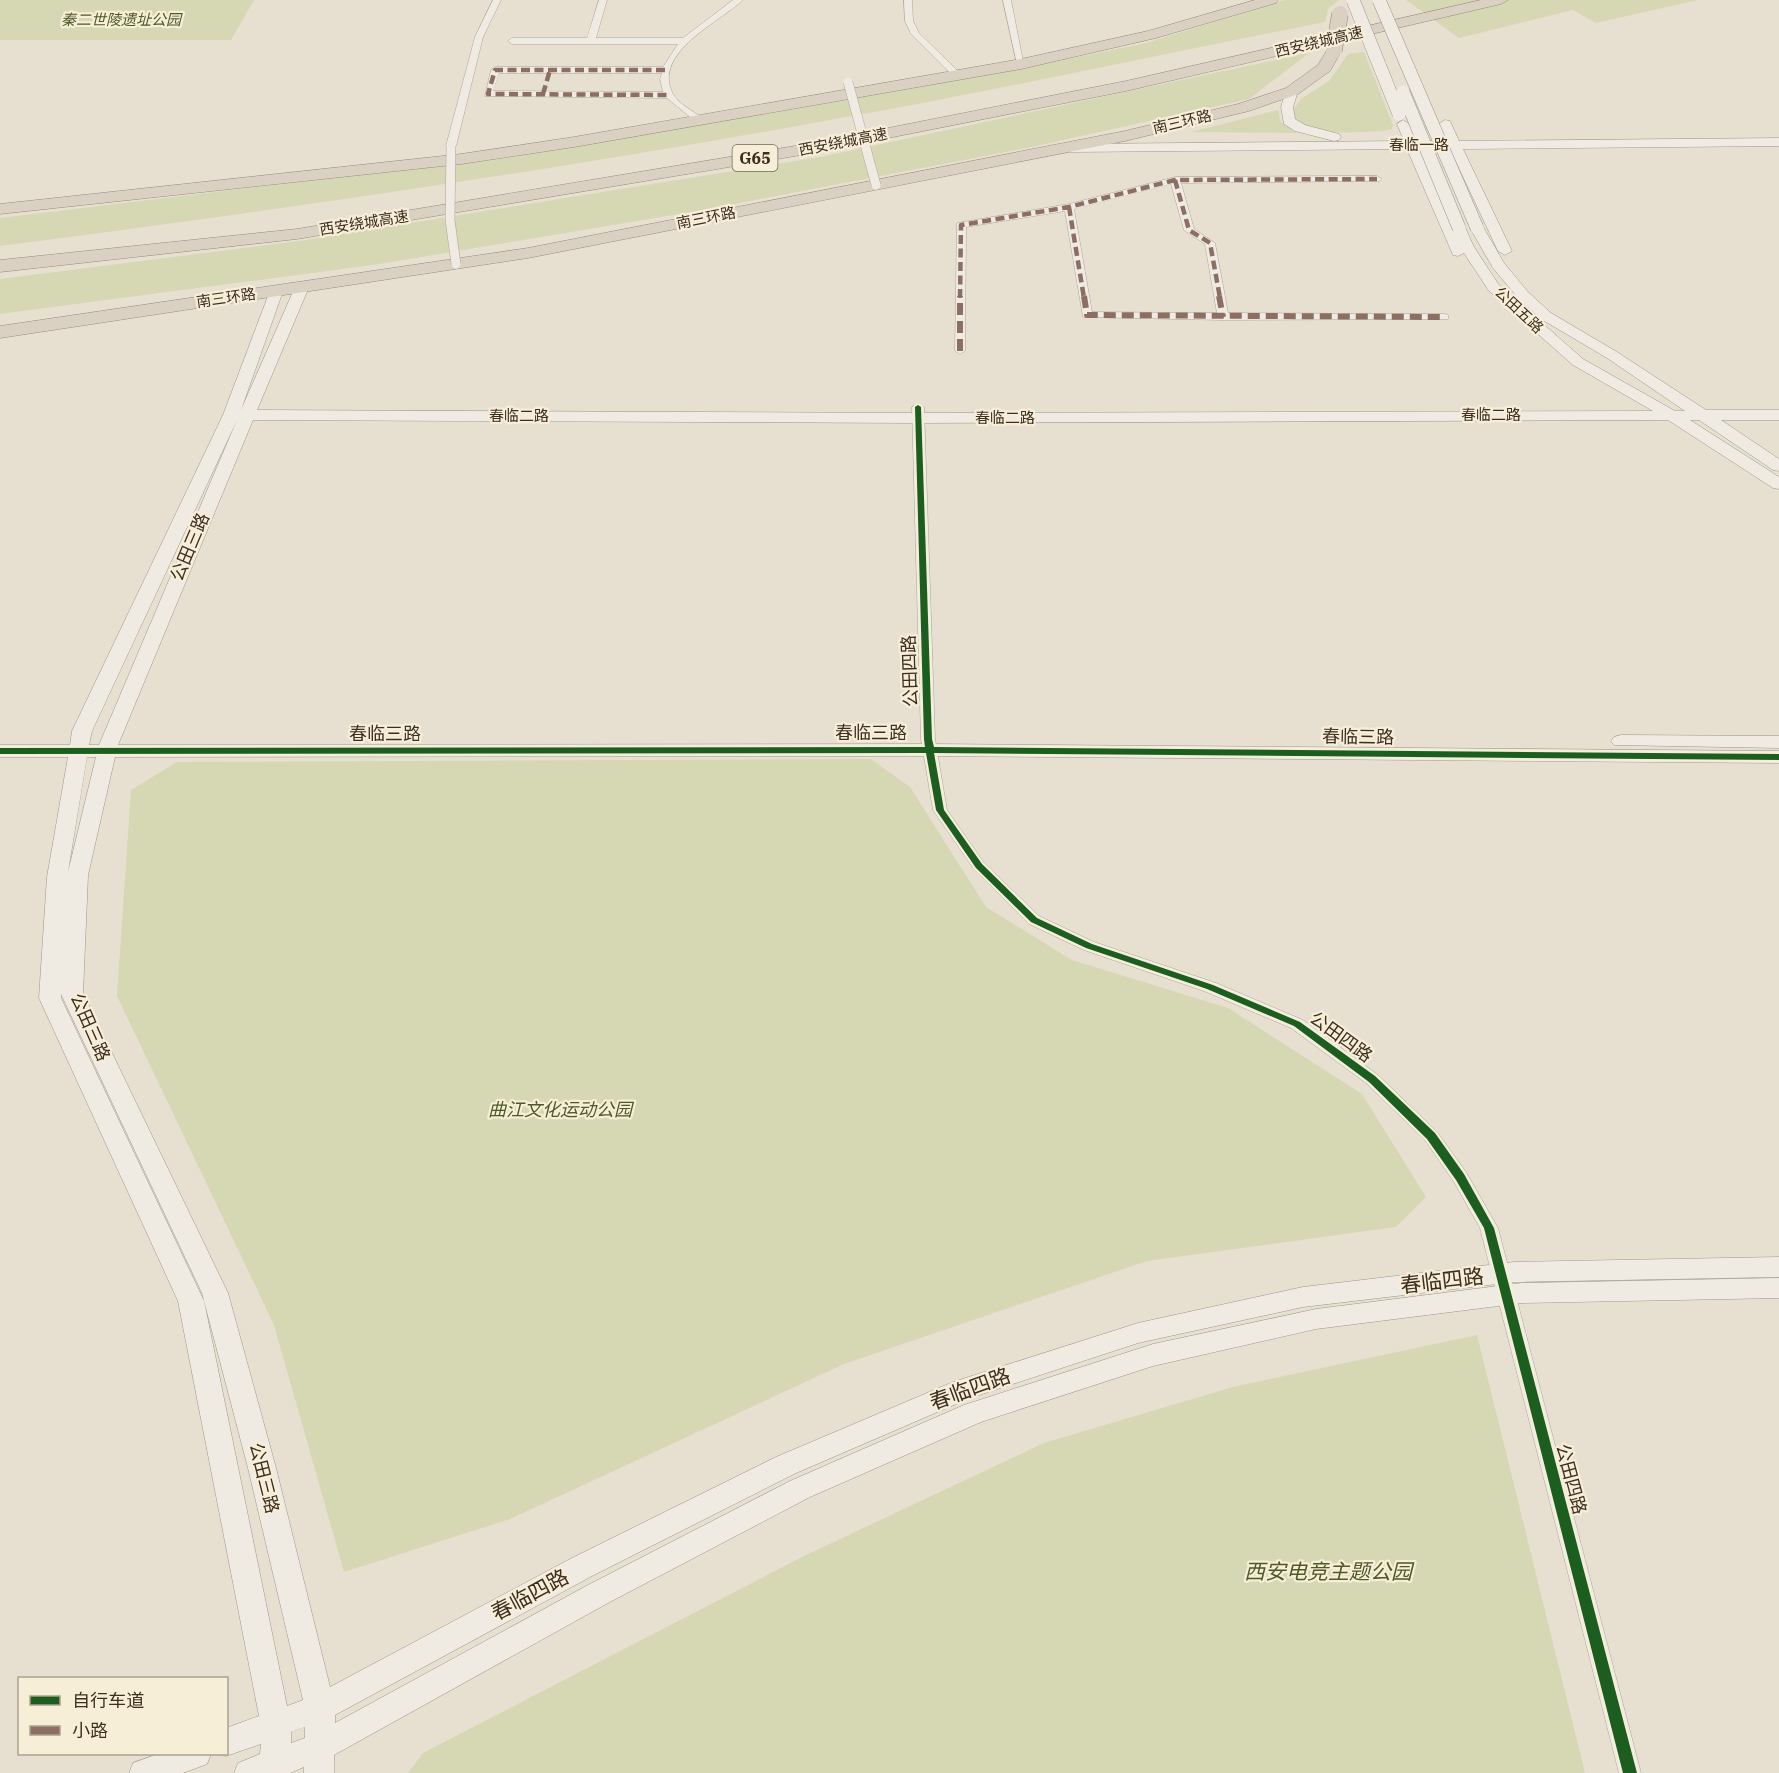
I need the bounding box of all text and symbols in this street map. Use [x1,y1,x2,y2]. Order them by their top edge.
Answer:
park label: 秦二世陵遗址公园 [61,10,183,29]
street label: 西安绕城高速 [1273,22,1365,61]
street label: 南三环路 [1151,106,1213,138]
street label: 西安绕城高速 [797,124,889,159]
street label: 春临一路 [1389,135,1449,154]
road number: G65 [732,145,777,171]
street label: 南三环路 [675,202,737,233]
street label: 西安绕城高速 [318,206,410,239]
street label: 公田五路 [1491,282,1548,337]
street label: 南三环路 [195,284,257,311]
street label: 春临二路 [1461,405,1521,424]
street label: 春临二路 [489,406,549,425]
street label: 春临二路 [975,408,1035,427]
street label: 公田三路 [165,509,214,584]
street label: 公田四路 [897,635,922,707]
street label: 春临三路 [835,721,907,744]
street label: 春临三路 [349,722,421,745]
street label: 春临三路 [1322,724,1394,749]
street label: 公田三路 [65,989,116,1064]
street label: 公田四路 [1305,1006,1377,1067]
park label: 曲江文化运动公园 [488,1098,635,1121]
street label: 春临四路 [1398,1261,1485,1299]
street label: 春临四路 [925,1361,1014,1416]
street label: 公田三路 [245,1440,284,1516]
street label: 公田四路 [1551,1441,1592,1517]
park label: 西安电竞主题公园 [1244,1557,1415,1585]
street label: 春临四路 [486,1562,573,1626]
legend [18,1677,228,1755]
text: 自行车道 [72,1689,144,1712]
text: 小路 [72,1719,108,1742]

